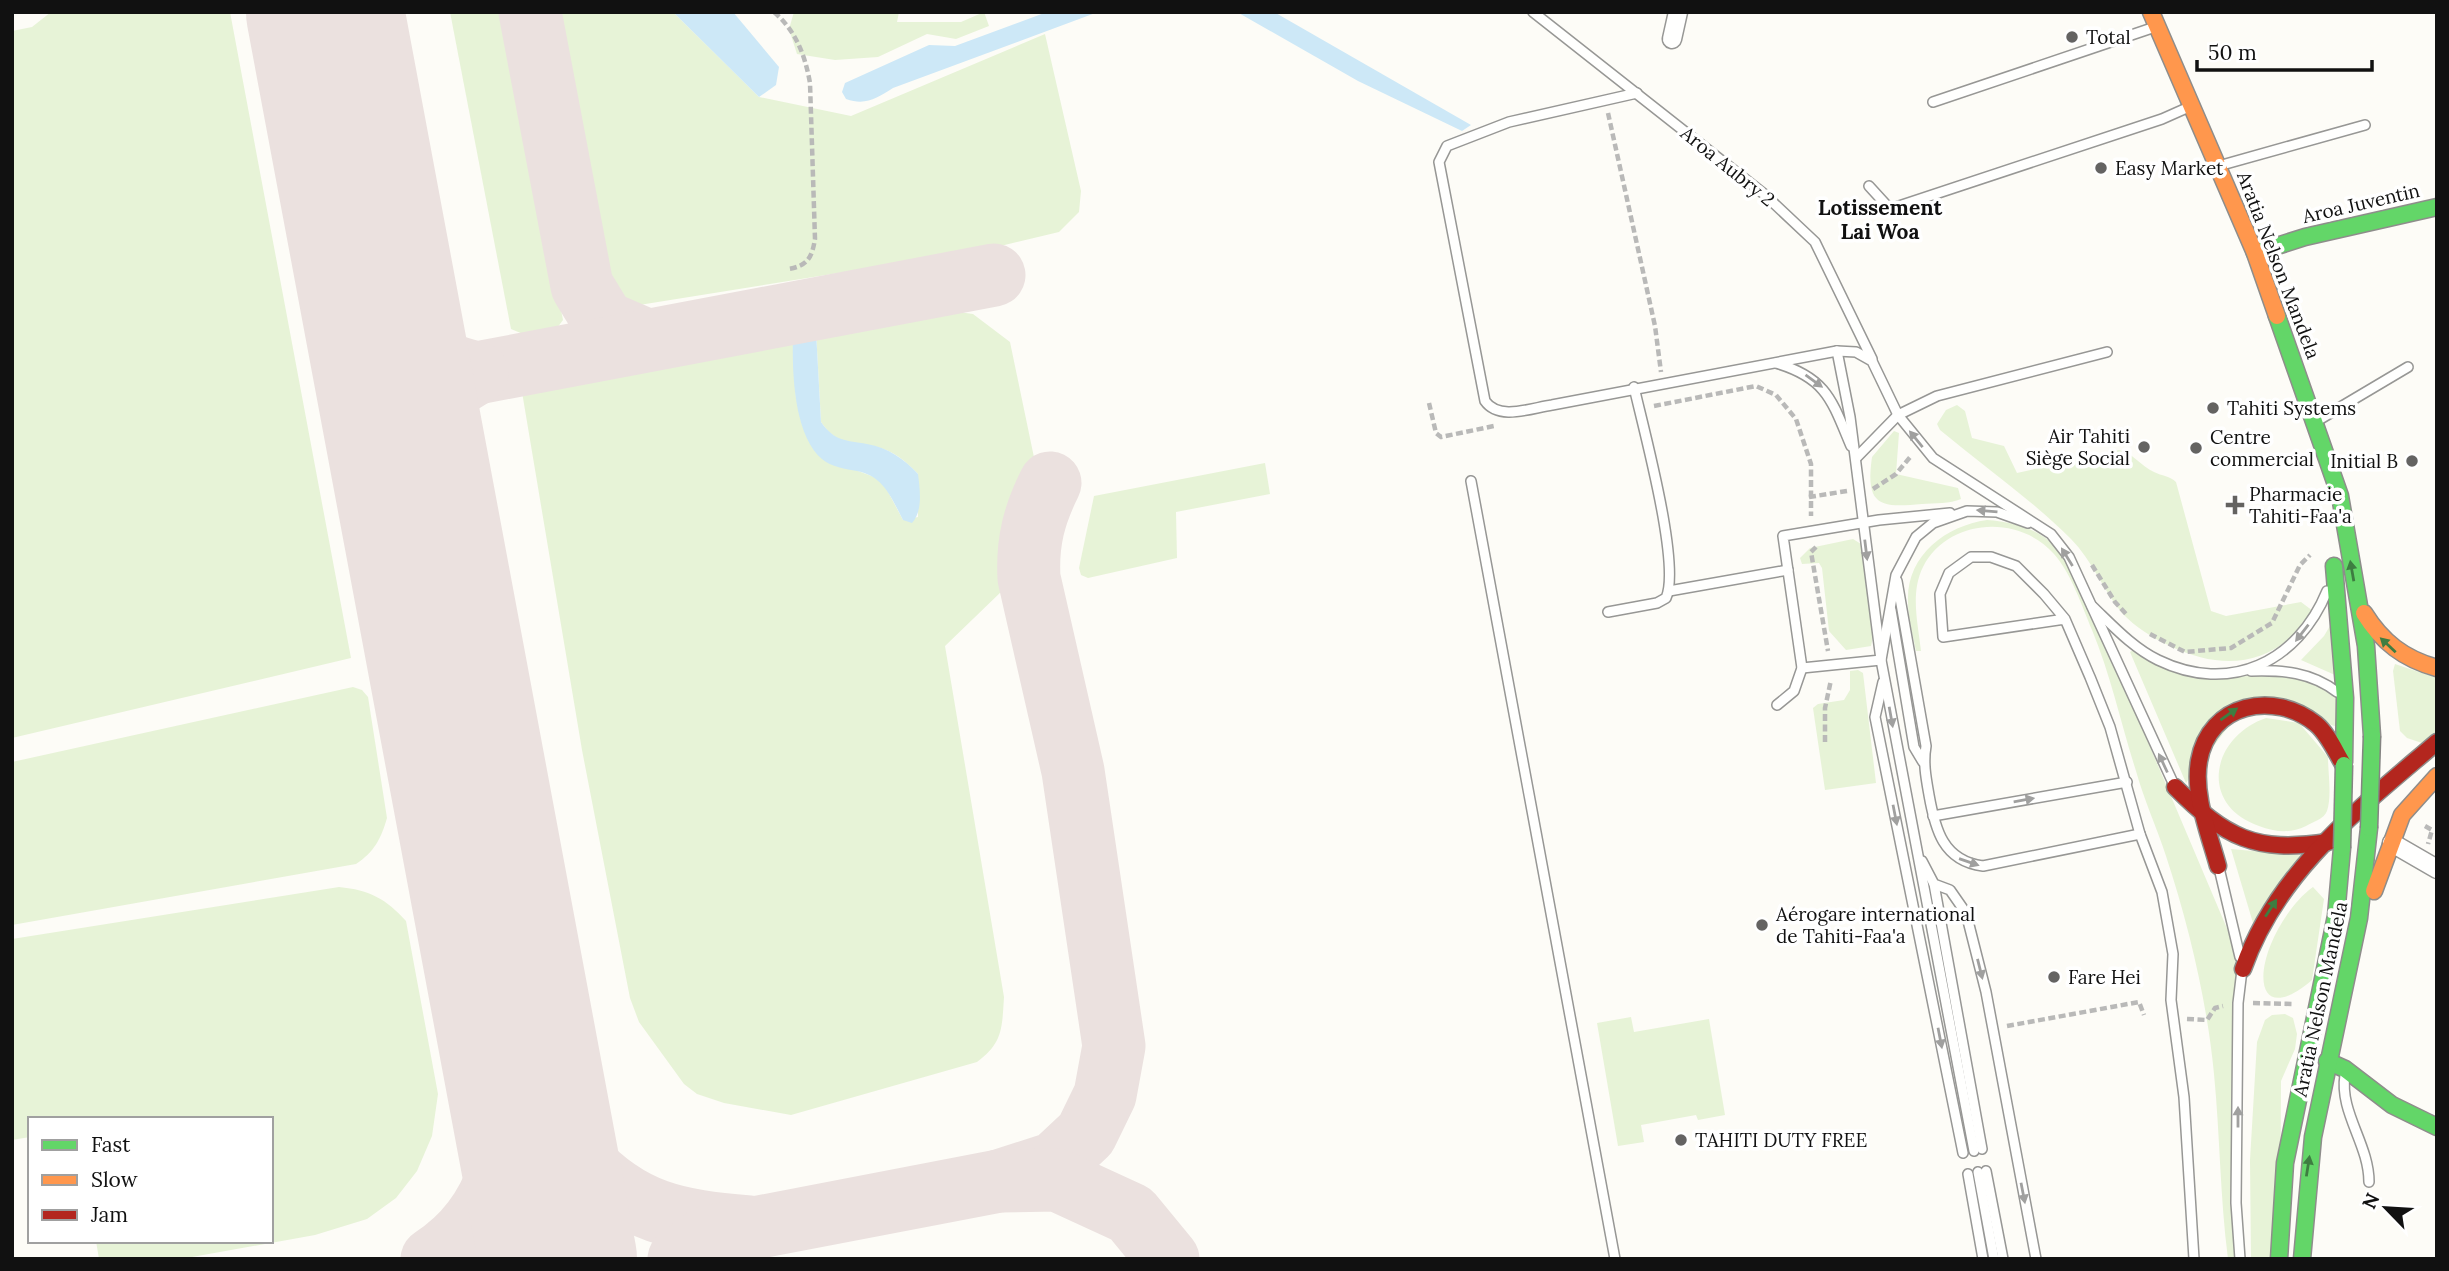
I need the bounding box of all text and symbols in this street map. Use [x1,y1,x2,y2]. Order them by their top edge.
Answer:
place label: Total [2086,25,2131,49]
scale bar [2197,28,2372,72]
marker: Total [2064,29,2080,45]
text: 50 m [2208,39,2257,66]
street label: Aroa Aubry 2 [1675,120,1780,211]
place label: Easy Market [2115,156,2224,180]
marker: Easy Market [2093,160,2109,176]
street label: Aratia Nelson Mandela [2232,167,2326,362]
street label: Aroa Juventin [2299,178,2422,228]
district label: Lotissement Lai Woa [1818,194,1942,245]
one-way arrow [1805,374,1823,388]
place label: Tahiti Systems [2227,396,2356,420]
marker: Tahiti Systems [2205,400,2221,416]
place label: Air Tahiti Siège Social [2026,424,2130,470]
place label: Centre commercial [2210,425,2314,471]
one-way arrow [1908,430,1923,448]
marker: Air Tahiti Siège Social [2136,439,2152,455]
marker: Centre commercial [2188,440,2204,456]
place label: Initial B [2330,449,2398,473]
marker: Initial B [2404,453,2420,469]
place label: Pharmacie Tahiti-Faa'a [2249,482,2352,528]
marker: Pharmacie Tahiti-Faa'a [2227,497,2243,513]
one-way arrow [1976,505,1998,516]
one-way arrow [1861,539,1872,561]
one-way arrow [2061,547,2074,566]
one-way arrow [2346,560,2357,582]
one-way arrow [2295,623,2310,641]
one-way arrow [2379,637,2397,653]
one-way arrow [1886,706,1897,728]
one-way arrow [2220,707,2239,721]
one-way arrow [2158,753,2169,773]
one-way arrow [2013,794,2035,805]
one-way arrow [1889,804,1900,826]
one-way arrow [1958,857,1979,868]
one-way arrow [2264,898,2277,917]
street label: Aratia Nelson Mandela [2287,899,2352,1100]
place label: Aérogare international de Tahiti-Faa'a [1775,902,1975,948]
marker: Aérogare international de Tahiti-Faa'a [1754,917,1770,933]
one-way arrow [1975,958,1986,980]
place label: Fare Hei [2068,965,2141,989]
marker: Fare Hei [2046,969,2062,985]
one-way arrow [1934,1027,1945,1049]
one-way arrow [2232,1106,2244,1128]
legend [28,1117,273,1243]
place label: TAHITI DUTY FREE [1695,1128,1867,1152]
text: Fast [91,1131,131,1158]
marker: TAHITI DUTY FREE [1673,1132,1689,1148]
one-way arrow [2302,1155,2313,1177]
text: Slow [91,1166,138,1193]
north arrow [2351,1173,2421,1243]
one-way arrow [2018,1182,2029,1204]
text: N [2357,1189,2385,1213]
text: Jam [90,1201,128,1228]

